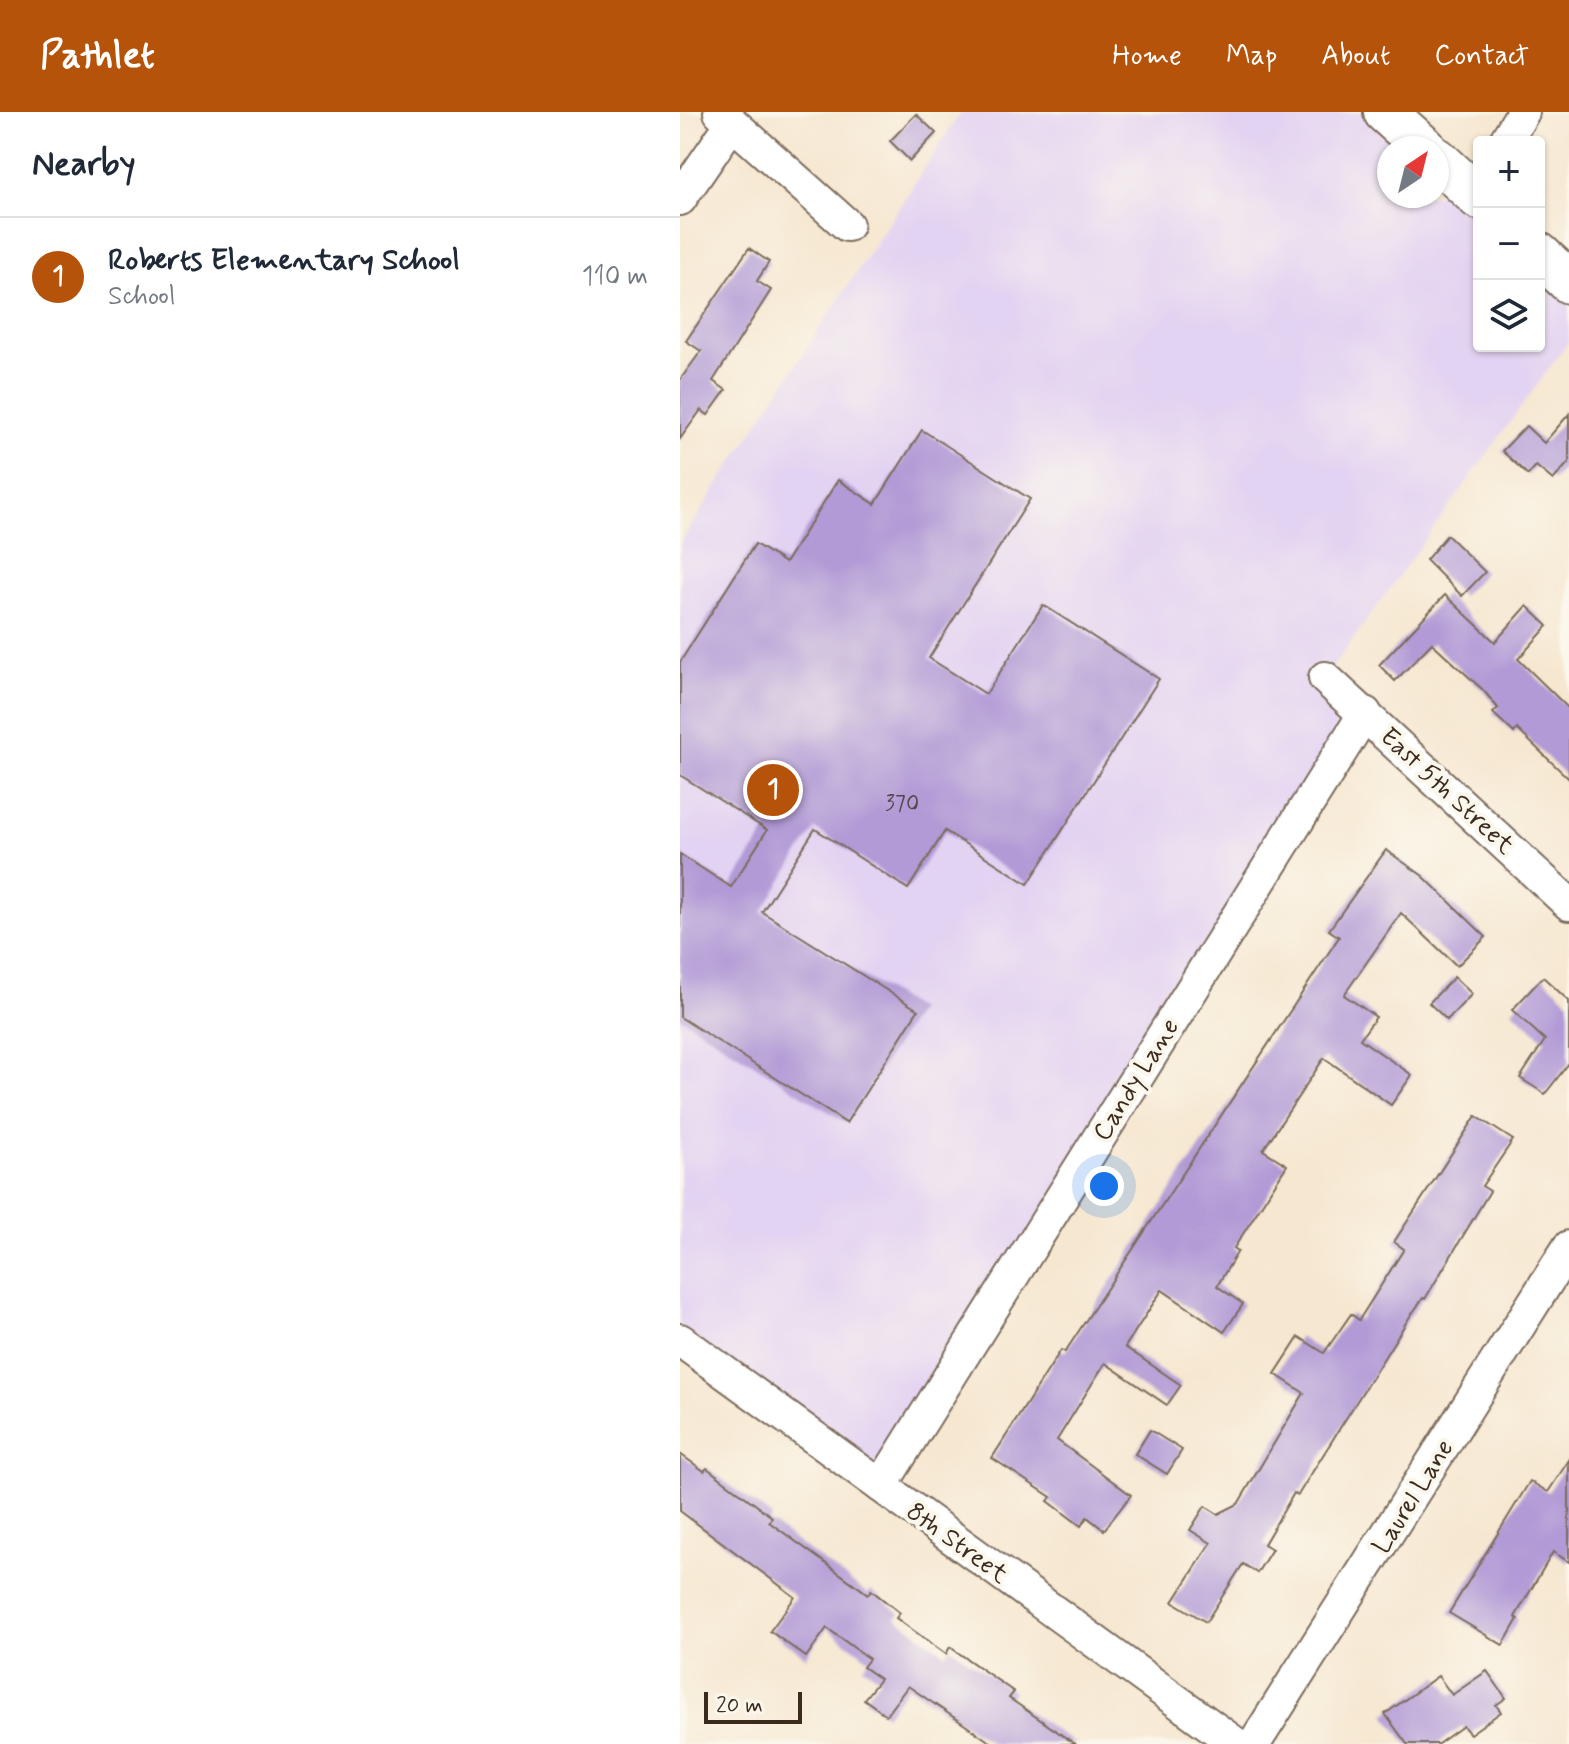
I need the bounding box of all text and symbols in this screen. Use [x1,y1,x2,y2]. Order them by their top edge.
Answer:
text: Pathlet [40,32,155,81]
text: Home [1112,38,1182,75]
text: Map [1226,38,1277,75]
text: About [1321,38,1390,75]
text: Contact [1434,38,1529,75]
north arrow [1377,136,1449,208]
map controls [1473,136,1545,352]
button: + [1473,136,1545,208]
text: Nearby [32,142,136,187]
button: − [1473,208,1545,280]
text: Roberts Elementary School [108,241,460,280]
text: 1 [52,260,64,294]
text: 110 m [582,260,648,294]
text: School [108,280,175,314]
button: layers [1473,280,1545,352]
street label: East 5th Street [1372,720,1521,863]
pin: 1 [747,760,799,820]
house number: 370 [885,790,919,818]
street label: Candy Lane [1086,1012,1188,1148]
your location [1084,1166,1124,1206]
street label: Laurel Lane [1365,1434,1462,1561]
street label: 8th Street [899,1495,1015,1592]
scale bar [704,1688,802,1724]
text: 20 m [716,1692,763,1720]

